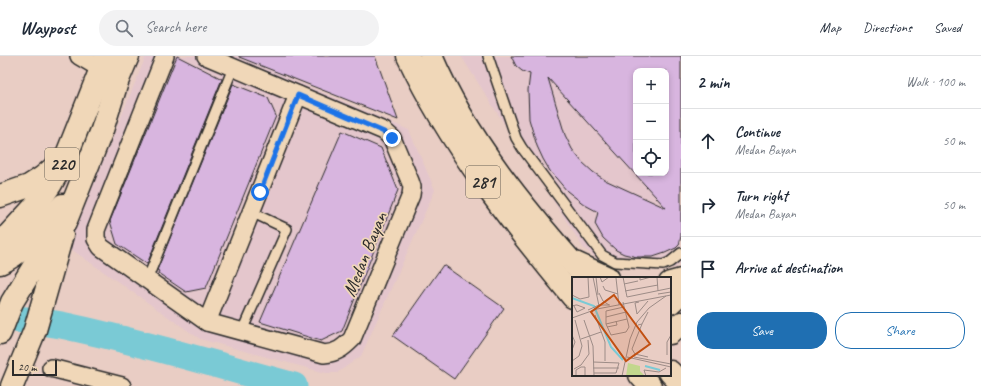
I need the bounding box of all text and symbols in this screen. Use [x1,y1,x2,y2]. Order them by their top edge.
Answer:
search box [99,10,379,46]
text: Waypost [20,16,75,40]
icon: search [113,17,135,39]
text: Search here [145,18,206,37]
text: Map [820,19,841,36]
text: Directions [863,19,912,36]
text: Saved [934,19,961,36]
map controls [633,68,669,176]
button: + [633,68,669,104]
text: 2 min [697,72,730,93]
text: Walk · 100 m [906,74,965,90]
button: − [633,104,669,140]
text: Continue [735,123,780,142]
route end [383,129,401,147]
icon: ahead [697,130,719,152]
text: 50 m [943,133,965,149]
button: locate [633,140,669,176]
text: Medan Bayan [735,142,796,158]
road number: 220 [45,148,79,180]
road number: 281 [466,166,500,198]
route start [251,183,269,201]
text: Turn right [735,187,788,206]
icon: right [697,194,719,216]
text: 50 m [943,197,965,213]
text: Medan Bayan [735,206,796,222]
street label: Medan Bayan [337,208,393,300]
icon: arrive [697,258,719,280]
text: Arrive at destination [735,259,842,278]
inset map [572,277,671,376]
button: Save [697,312,827,349]
button: Share [835,312,965,349]
scale bar [12,358,57,377]
text: 20 m [18,360,37,374]

